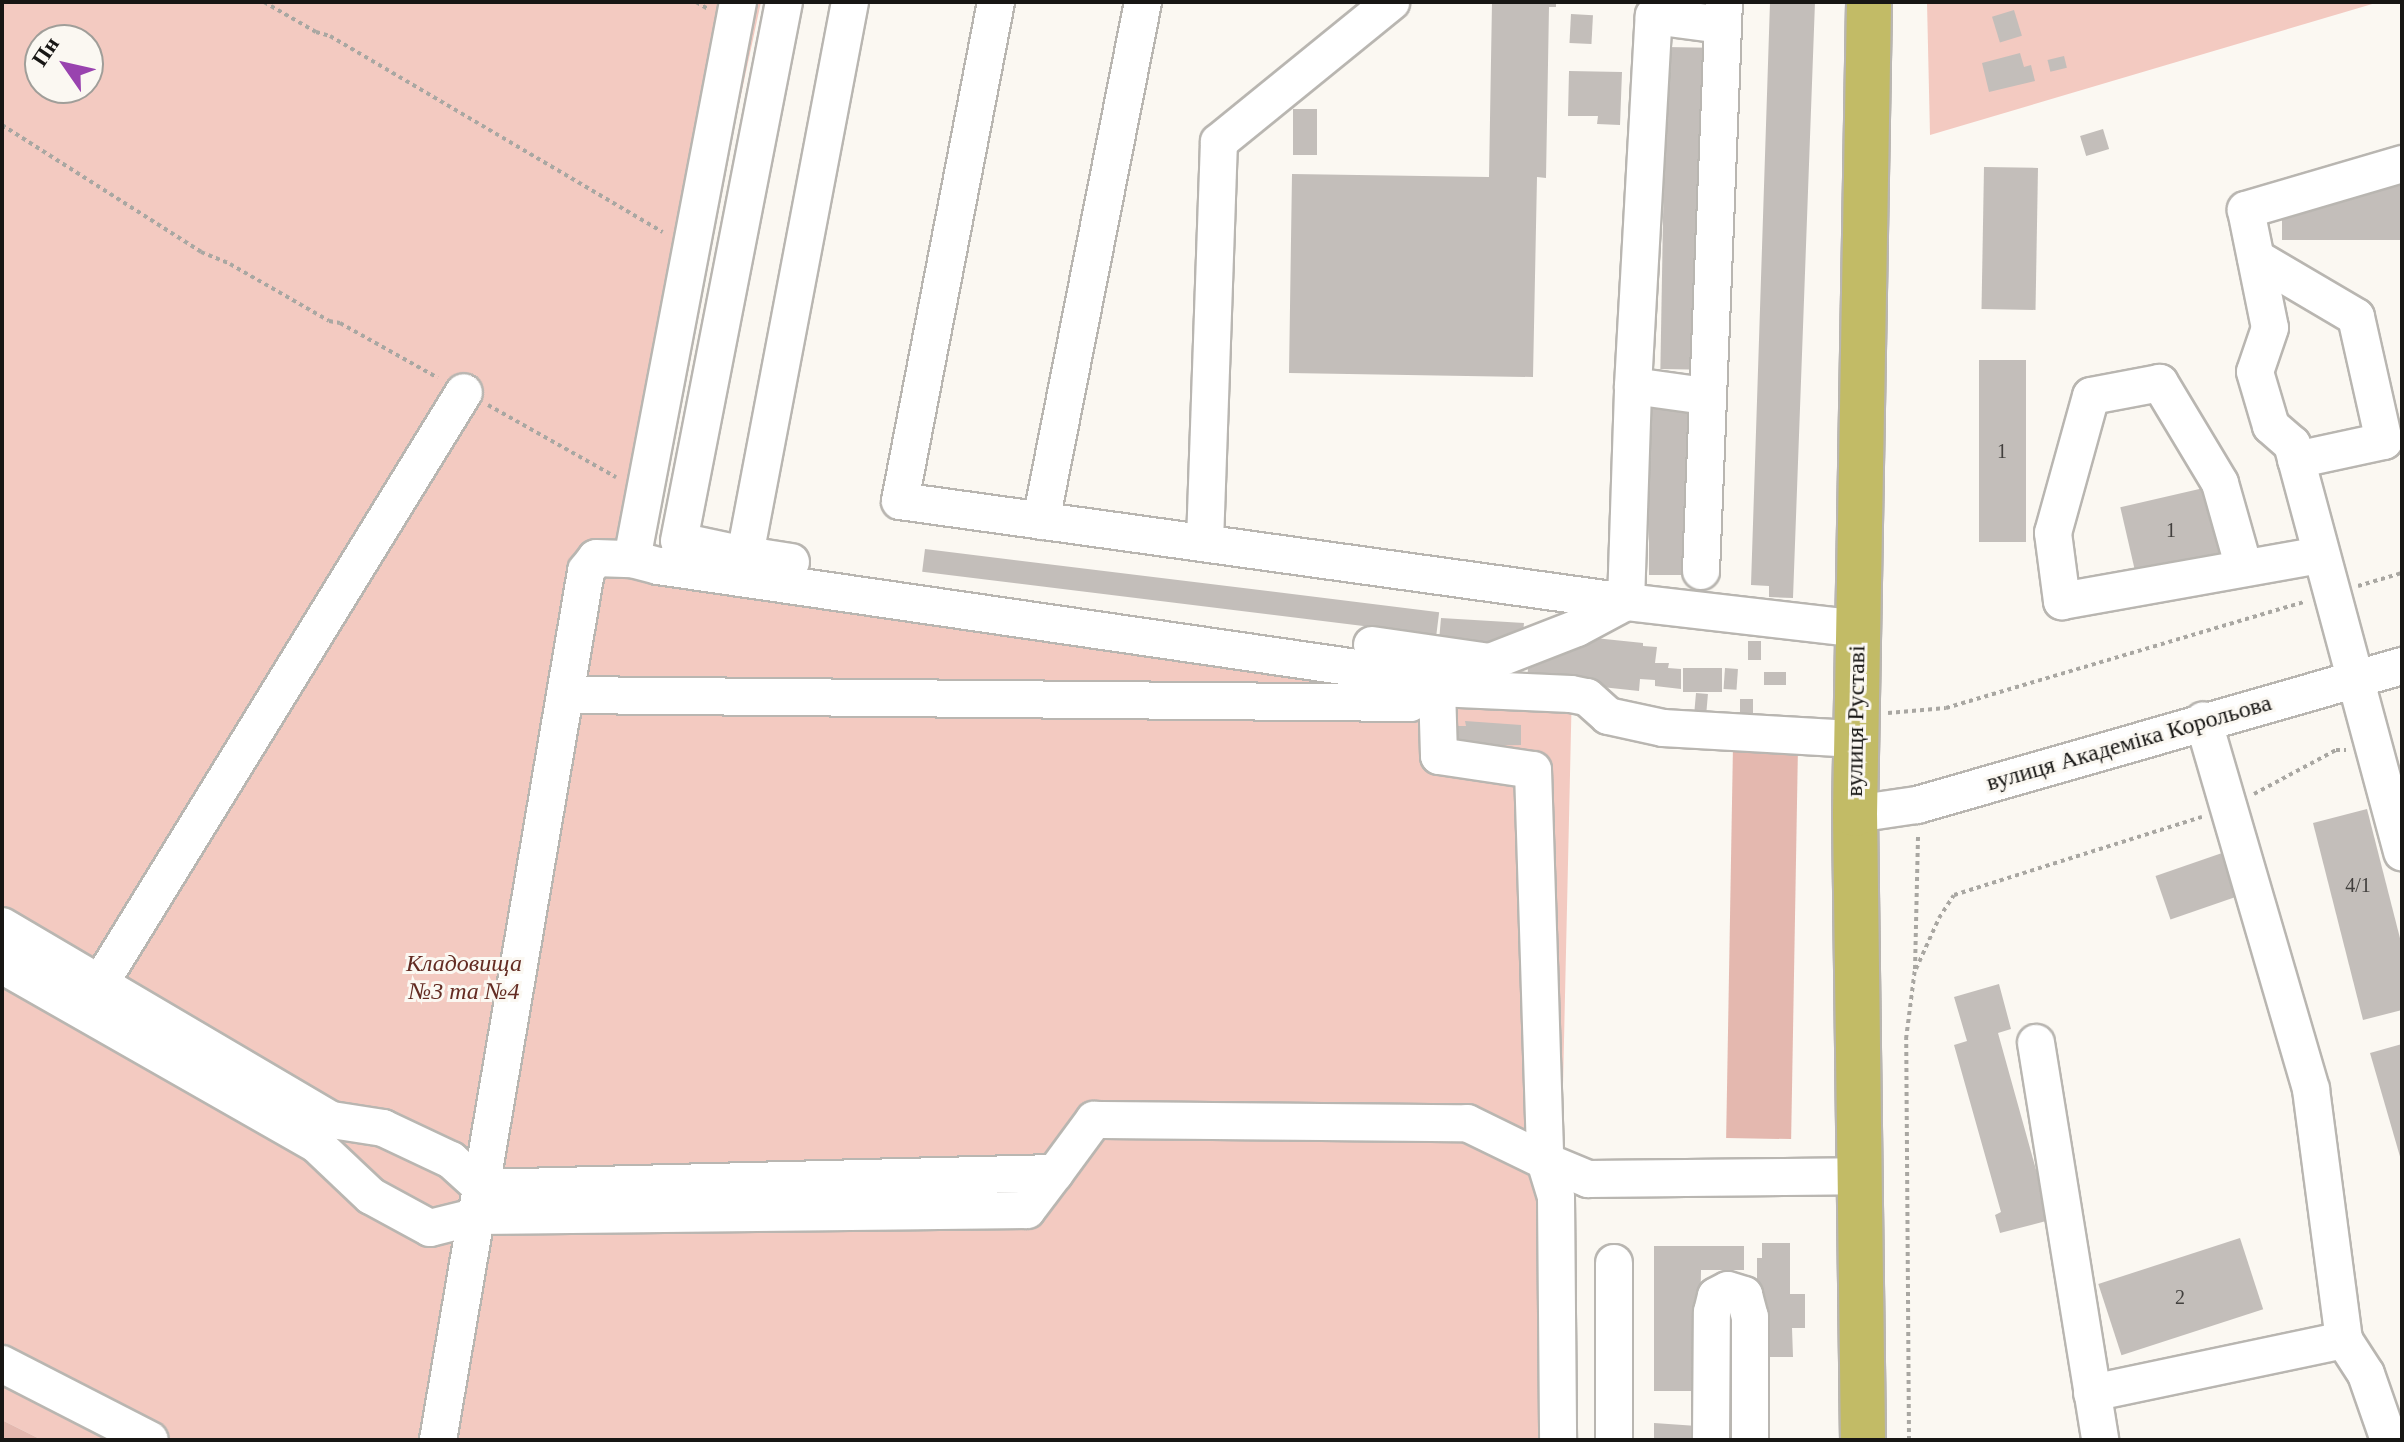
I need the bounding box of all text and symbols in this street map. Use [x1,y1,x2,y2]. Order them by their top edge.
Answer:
north arrow [24,24,104,104]
text: Пн [27,32,64,71]
house number: 1 [1997,439,2007,463]
house number: 1 [2166,518,2176,542]
street label: вулиця Руставі [1840,645,1872,797]
street label: вулиця Академіка Корольова [1983,688,2275,798]
house number: 4/1 [2345,873,2371,897]
park label: Кладовища №3 та №4 [406,950,522,1006]
house number: 2 [2175,1285,2185,1309]

